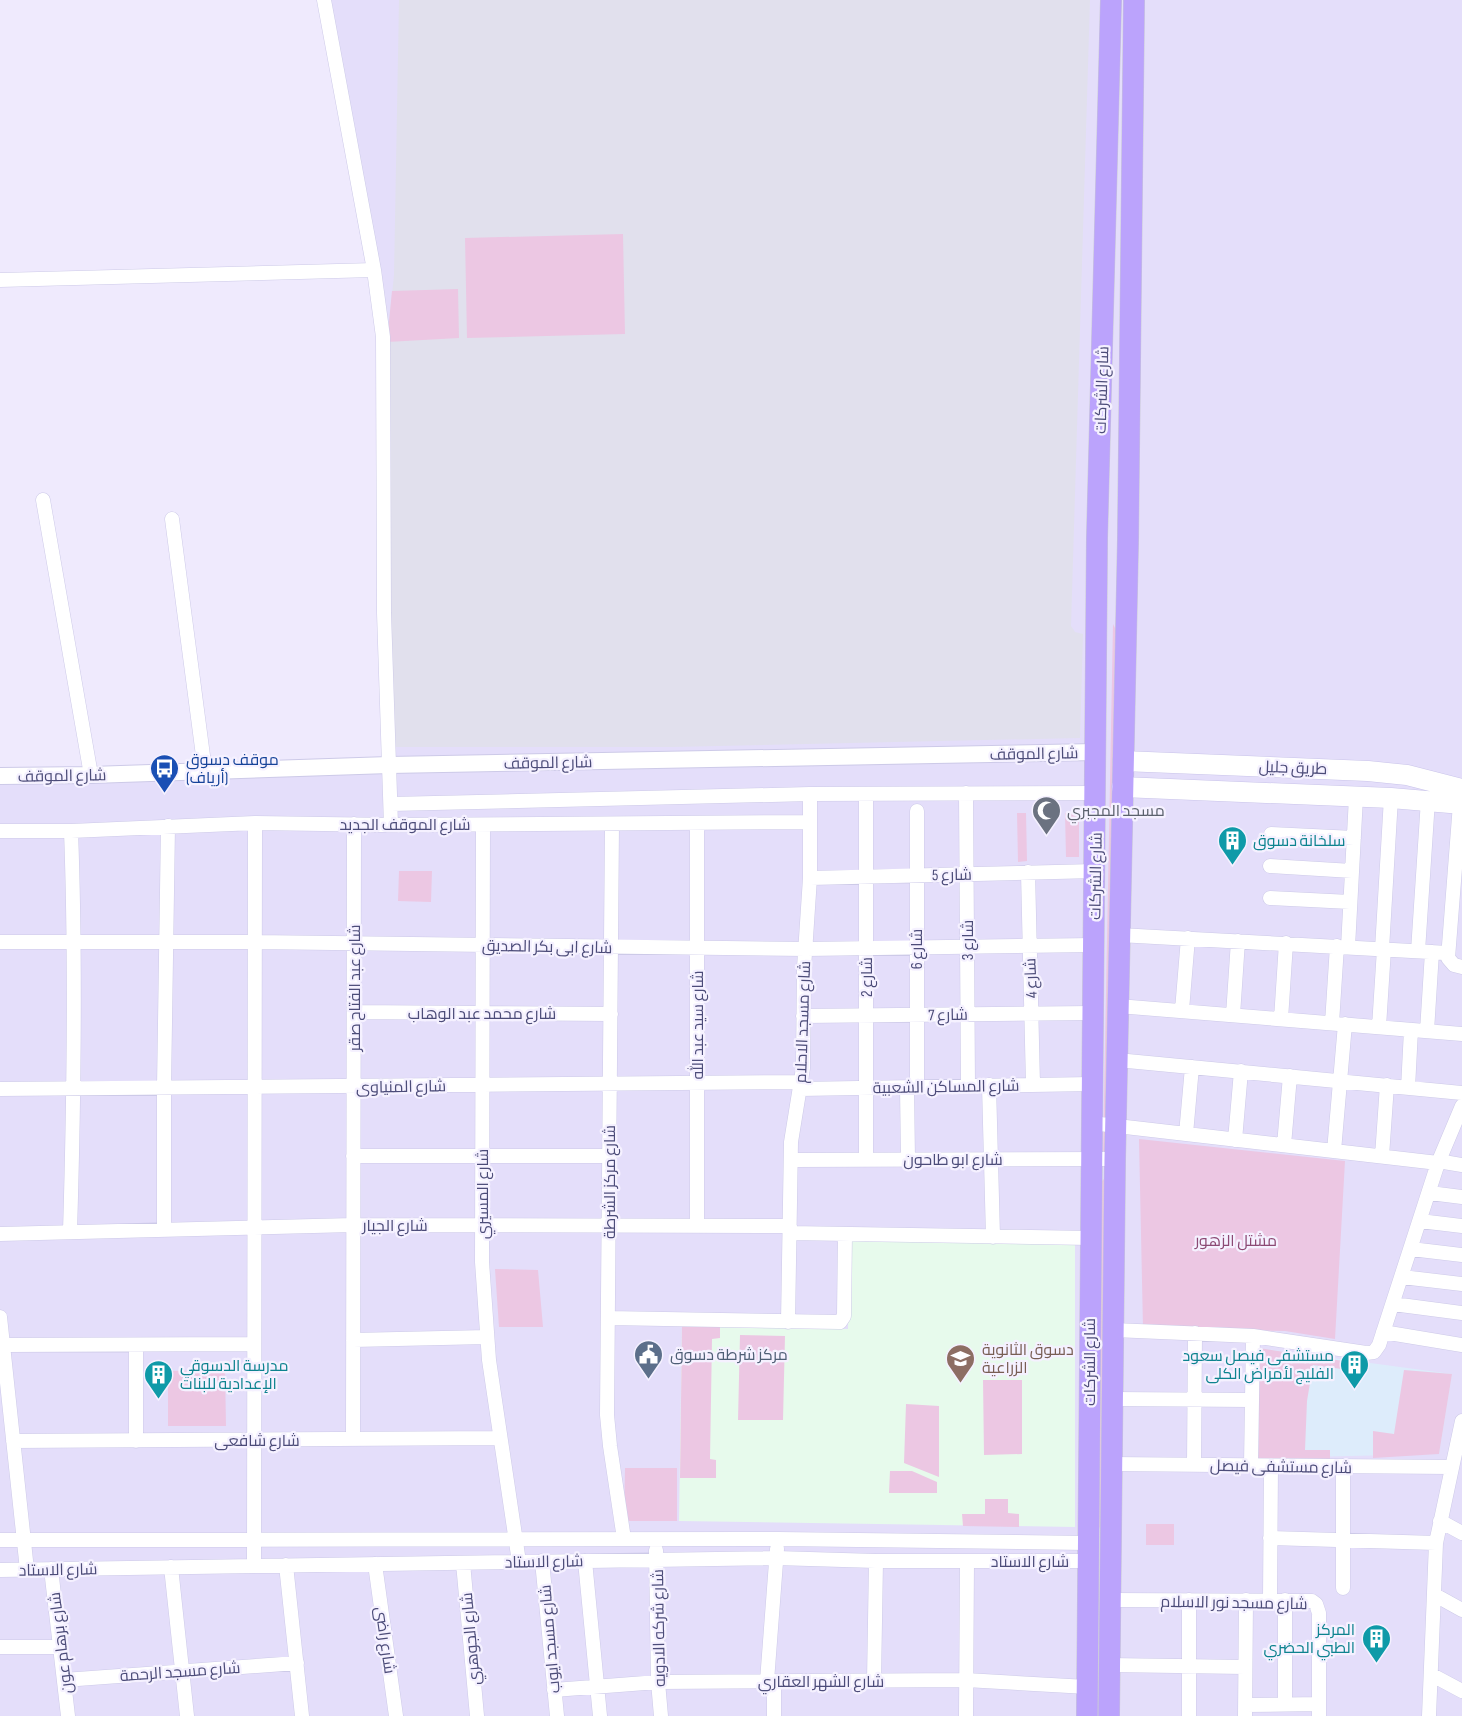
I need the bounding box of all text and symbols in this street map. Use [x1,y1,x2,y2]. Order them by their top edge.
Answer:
street label: شارع الشركات [1091,346,1115,434]
street label: شارع الموقف [989,744,1079,766]
place label: موقف دسوق (أرياف) [186,751,279,788]
bus stop icon: موقف دسوق (أرياف) [149,752,181,794]
street label: شارع الموقف [503,753,593,775]
street label: طريق جليل [1258,758,1328,779]
street label: شارع الموقف [17,766,107,788]
mosque icon: مسجد المجبري [1030,794,1062,836]
place label: مسجد المجبري [1067,802,1165,824]
street label: شارع الموقف الجديد [339,816,471,836]
building icon: سلخانة دسوق [1216,824,1248,866]
street label: شارع الشركات [1086,832,1108,920]
place label: سلخانة دسوق [1253,832,1346,851]
street label: شارع 5 [932,866,972,886]
street label: شارع 3 [959,920,979,960]
street label: شارع عبد الفتاح صقر [346,924,366,1053]
street label: شارع 6 [908,929,928,969]
street label: شارع ابى بكر الصديق [482,937,612,959]
street label: شارع 2 [858,957,878,997]
street label: شارع 4 [1021,957,1043,998]
street label: شارع مسجد الاحلام [792,960,816,1084]
street label: شارع سيد عبد الله [687,970,709,1080]
street label: شارع محمد عبد الوهاب [408,1005,556,1025]
street label: شارع 7 [928,1006,968,1026]
street label: شارع المنياوى [356,1077,446,1099]
street label: شارع المساكن الشعبية [873,1077,1019,1099]
street label: شارع مركز الشرطة [601,1125,621,1239]
street label: شارع المسيري [474,1149,496,1239]
street label: شارع ابو طاحون [903,1151,1003,1171]
street label: شارع الجيار [361,1217,428,1237]
park label: مشتل الزهور [1194,1232,1277,1251]
street label: شارع الشركات [1081,1318,1101,1406]
public building icon: مركز شرطة دسوق [633,1338,665,1380]
place label: دسوق الثانوية الزراعية [982,1341,1074,1378]
school or university icon: دسوق الثانوية الزراعية [945,1342,977,1384]
place label: مركز شرطة دسوق [670,1346,788,1365]
place label: مستشفى فيصل سعود الفليج لأمراض الكلى [1182,1347,1334,1385]
building icon: مستشفى فيصل سعود الفليج لأمراض الكلى [1339,1348,1371,1390]
place label: مدرسة الدسوقي الإعدادية للبنات [180,1357,288,1394]
building icon: مدرسة الدسوقي الإعدادية للبنات [143,1358,175,1400]
street label: شارع شافعى [214,1432,300,1452]
street label: شارع مستشفى فيصل [1210,1457,1352,1479]
street label: شارع الاستاد [505,1552,583,1574]
street label: شارع الاستاد [991,1553,1069,1573]
street label: شارع الاستاد [19,1560,97,1582]
street label: شارع شركه الادويه [649,1569,671,1687]
street label: شارع مسجد ايوب [536,1584,566,1694]
street label: شارع برهام عون [46,1591,78,1695]
street label: شارع الجوهري [458,1591,488,1686]
street label: شارع مسجد نور الاسلام [1160,1593,1308,1615]
street label: شارع راضى [369,1605,399,1675]
place label: المركز الطبي الحضري [1263,1621,1355,1661]
building icon: المركز الطبي الحضري [1360,1622,1392,1664]
street label: شارع مسجد الرحمة [119,1659,241,1687]
street label: شارع الشهر العقاري [758,1673,884,1695]

